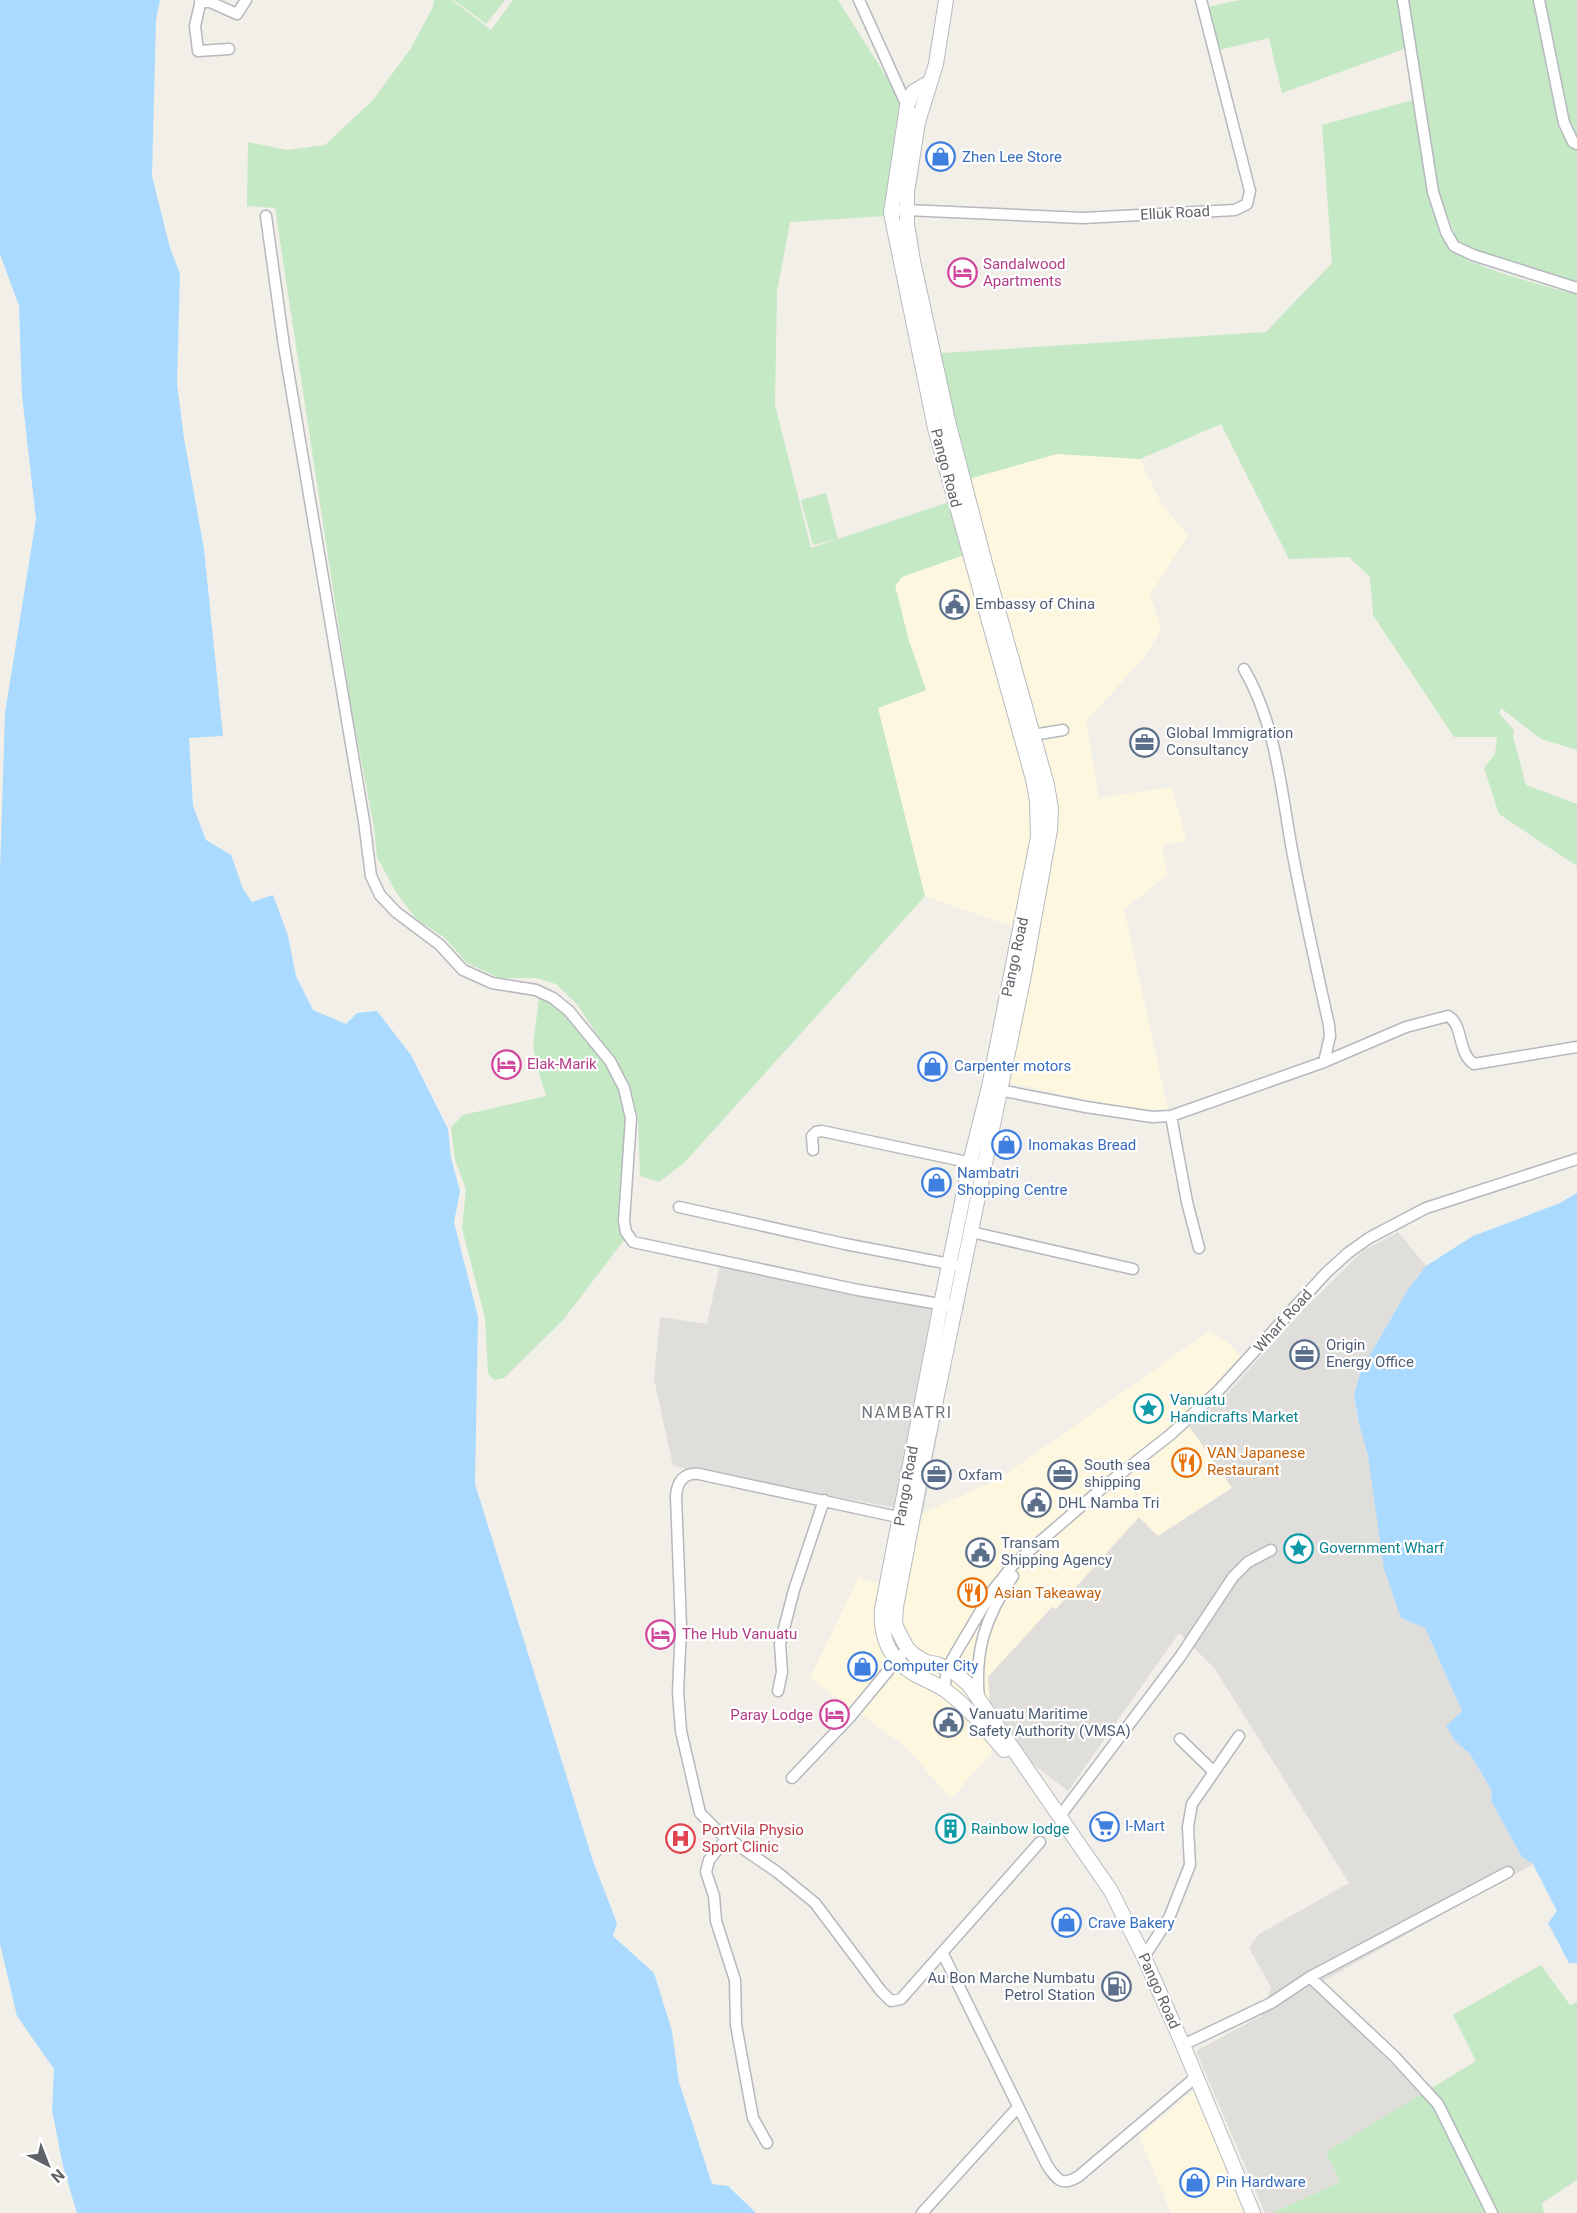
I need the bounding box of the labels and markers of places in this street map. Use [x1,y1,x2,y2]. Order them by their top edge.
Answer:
shop icon: Zhen Lee Store [925,141,957,173]
place label: Zhen Lee Store [962,148,1062,166]
place label: Sandalwood Apartments [983,255,1065,290]
hotel icon: Sandalwood Apartments [946,257,978,289]
public building icon: Embassy of China [938,588,970,620]
place label: Embassy of China [975,595,1095,613]
place label: Global Immigration Consultancy [1166,724,1293,759]
office icon: Global Immigration Consultancy [1129,726,1161,758]
hotel icon: Elak-Marik [490,1048,522,1080]
shop icon: Carpenter motors [917,1050,949,1082]
place label: Elak-Marik [527,1055,597,1073]
place label: Carpenter motors [954,1057,1071,1075]
shop icon: Inomakas Bread [991,1129,1023,1161]
place label: Inomakas Bread [1028,1136,1136,1154]
place label: Nambatri Shopping Centre [957,1164,1067,1199]
shop icon: Nambatri Shopping Centre [920,1166,952,1198]
place label: Origin Energy Office [1326,1336,1414,1371]
office icon: Origin Energy Office [1289,1338,1321,1370]
place label: Vanuatu Handicrafts Market [1170,1391,1298,1426]
place icon: Vanuatu Handicrafts Market [1133,1393,1165,1425]
place label: VAN Japanese Restaurant [1207,1444,1305,1479]
restaurant icon: VAN Japanese Restaurant [1170,1446,1202,1478]
place label: South sea shipping [1084,1456,1150,1491]
office icon: South sea shipping [1047,1458,1079,1490]
office icon: Oxfam [921,1459,953,1491]
place label: Oxfam [958,1466,1002,1484]
public building icon: DHL Namba Tri [1021,1487,1053,1519]
place label: DHL Namba Tri [1058,1494,1160,1512]
place icon: Government Wharf [1282,1532,1314,1564]
place label: Transam Shipping Agency [1001,1534,1112,1569]
public building icon: Transam Shipping Agency [964,1536,996,1568]
place label: Government Wharf [1319,1539,1445,1557]
restaurant icon: Asian Takeaway [957,1577,989,1609]
place label: Asian Takeaway [994,1584,1101,1602]
hotel icon: The Hub Vanuatu [645,1618,677,1650]
place label: The Hub Vanuatu [682,1625,797,1643]
shop icon: Computer City [846,1650,878,1682]
place label: Computer City [883,1657,978,1675]
hotel icon: Paray Lodge [818,1699,850,1731]
place label: Vanuatu Maritime Safety Authority (VMSA) [969,1705,1131,1740]
place label: Paray Lodge [730,1706,813,1724]
public building icon: Vanuatu Maritime Safety Authority (VMSA) [932,1707,964,1739]
supermarket icon: I-Mart [1088,1810,1120,1842]
building icon: Rainbow lodge [934,1813,966,1845]
place label: I-Mart [1125,1817,1165,1835]
place label: Rainbow lodge [971,1820,1069,1838]
place label: PortVila Physio Sport Clinic [702,1821,804,1856]
hospital icon: PortVila Physio Sport Clinic [665,1823,697,1855]
shop icon: Crave Bakery [1051,1907,1083,1939]
place label: Crave Bakery [1088,1914,1175,1932]
place label: Au Bon Marche Numbatu Petrol Station [928,1969,1095,2004]
fuel station icon: Au Bon Marche Numbatu Petrol Station [1100,1971,1132,2003]
shop icon: Pin Hardware [1179,2166,1211,2198]
place label: Pin Hardware [1216,2173,1306,2191]

